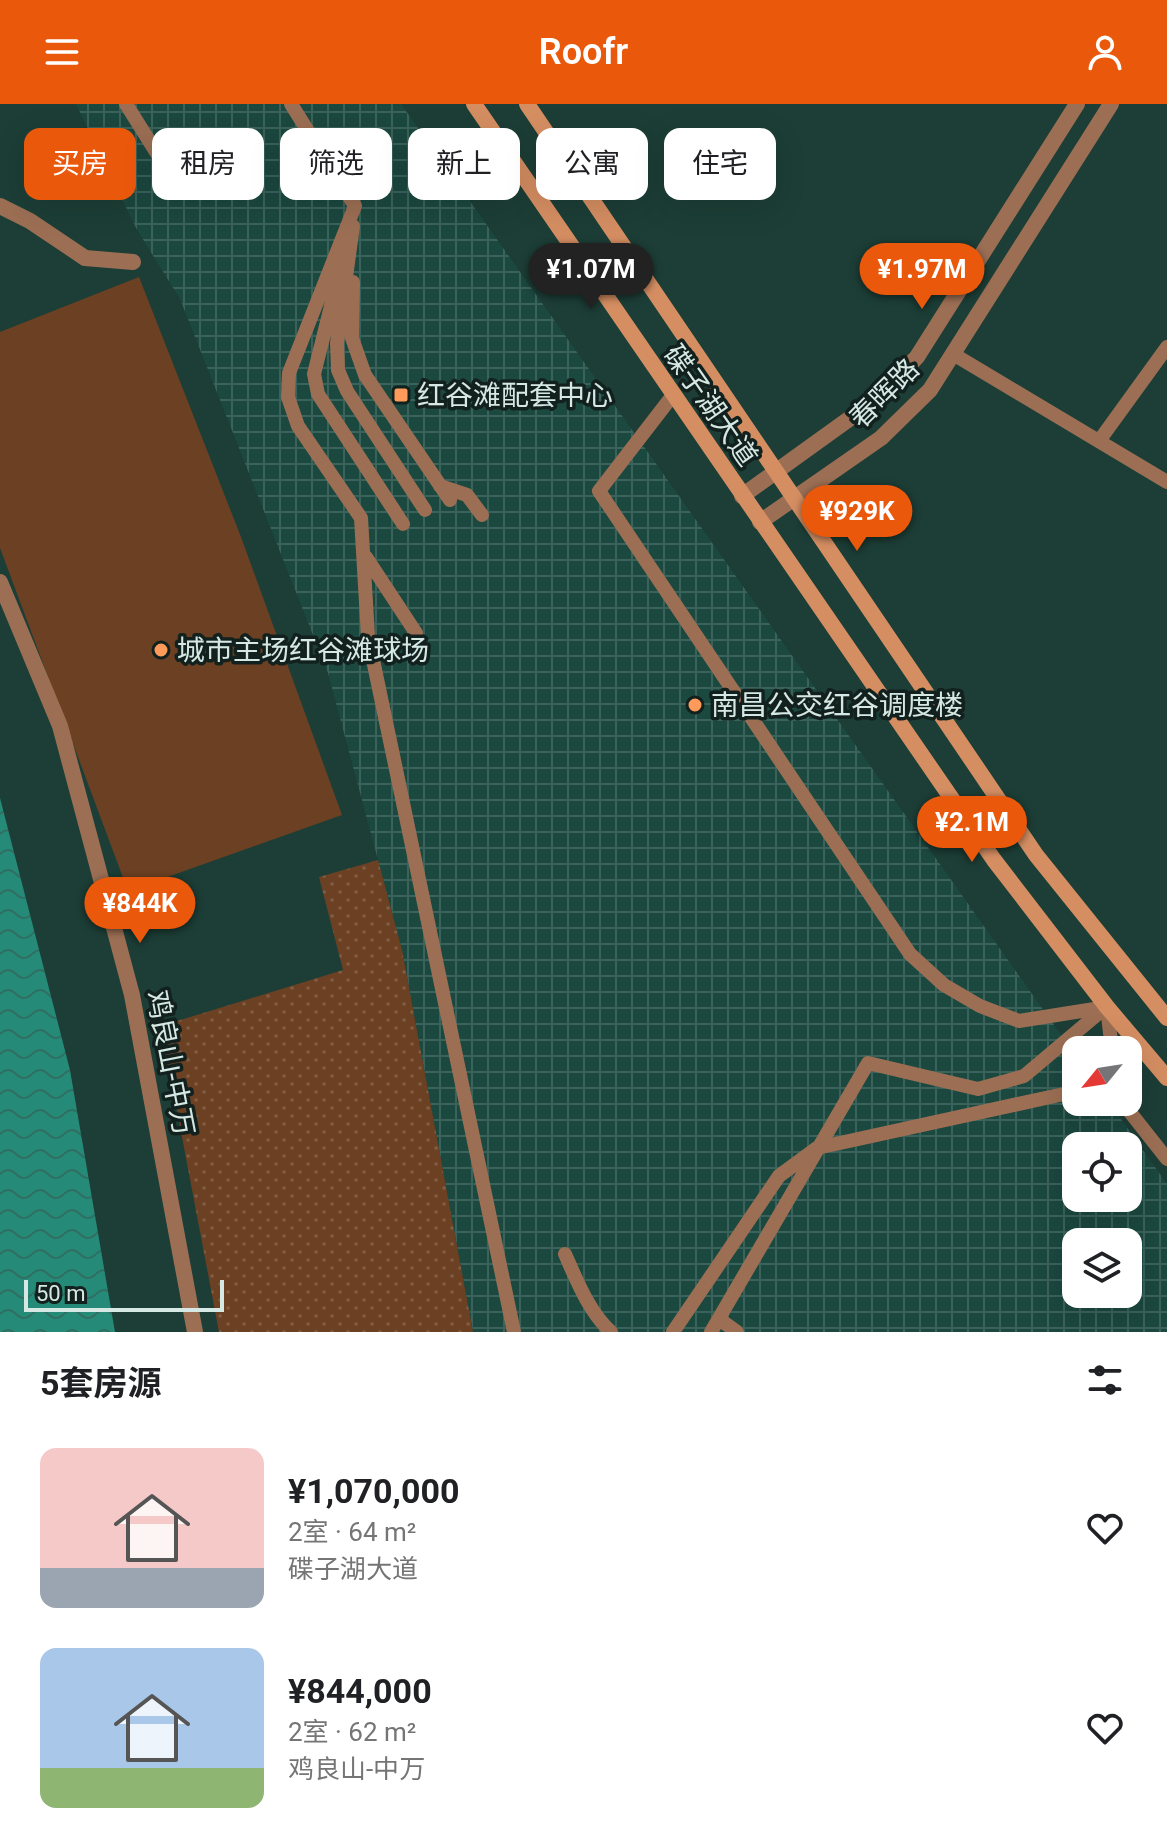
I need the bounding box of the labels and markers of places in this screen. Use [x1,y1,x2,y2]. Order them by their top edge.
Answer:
pin: ¥1.07M [526,243,656,311]
pin: ¥1.97M [857,243,987,311]
place label: 红谷滩配套中心 [417,379,613,412]
marker: 红谷滩配套中心 [392,386,410,404]
pin: ¥929K [801,485,913,553]
place label: 城市主场红谷滩球场 [177,634,429,667]
marker: 城市主场红谷滩球场 [152,641,170,659]
place label: 南昌公交红谷调度楼 [711,689,963,722]
marker: 南昌公交红谷调度楼 [686,696,704,714]
pin: ¥2.1M [916,796,1028,864]
pin: ¥844K [84,877,196,945]

